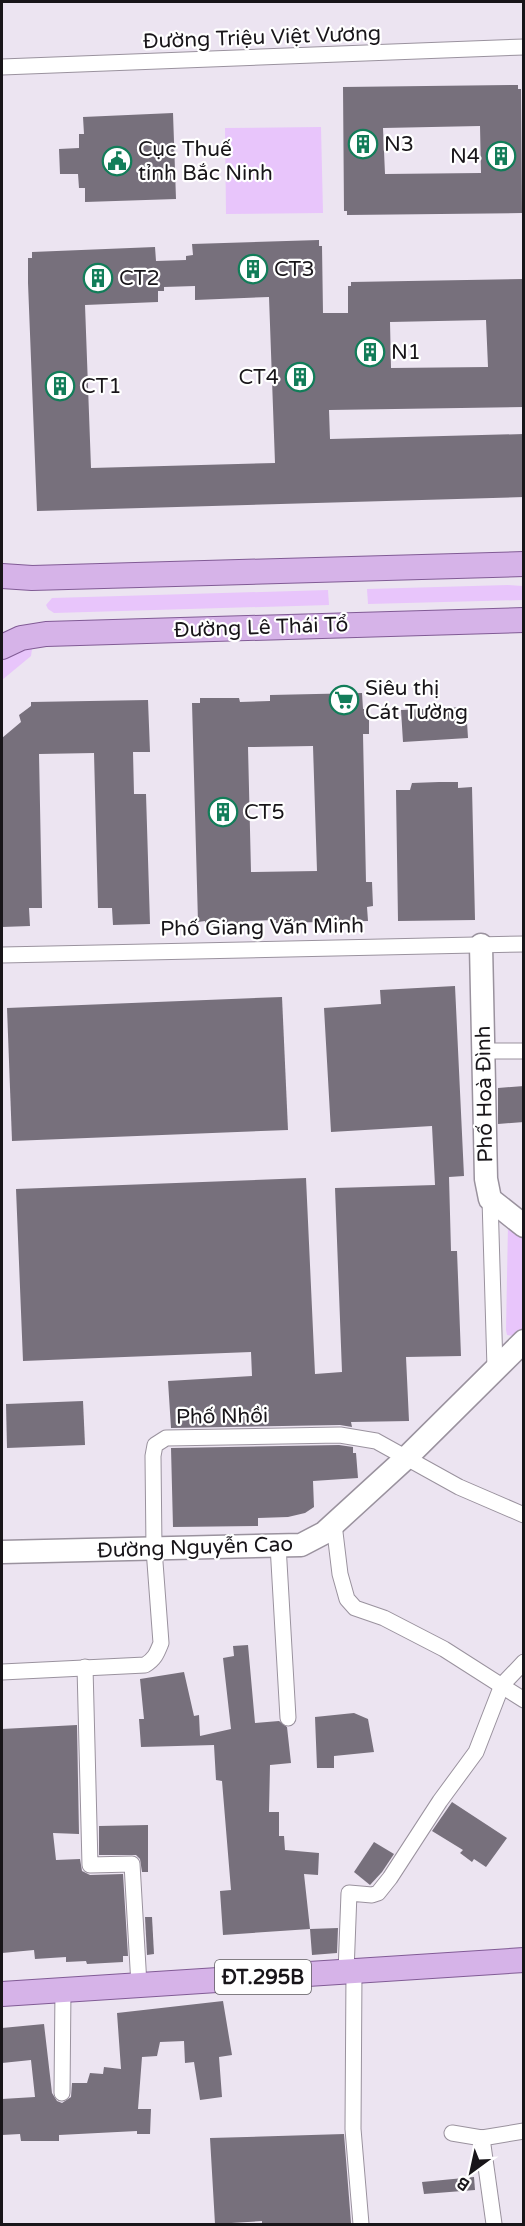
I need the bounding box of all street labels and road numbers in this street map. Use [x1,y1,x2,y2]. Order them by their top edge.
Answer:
street label: Đường Triệu Việt Vương [142,21,382,54]
street label: Đường Lê Thái Tổ [173,612,349,643]
street label: Phố Giang Văn Minh [160,913,364,942]
street label: Phố Hoà Đình [471,1025,498,1163]
street label: Phố Nhồi [176,1403,268,1430]
street label: Đường Nguyễn Cao [97,1532,293,1563]
road number: ĐT.295B [215,1960,311,1994]

